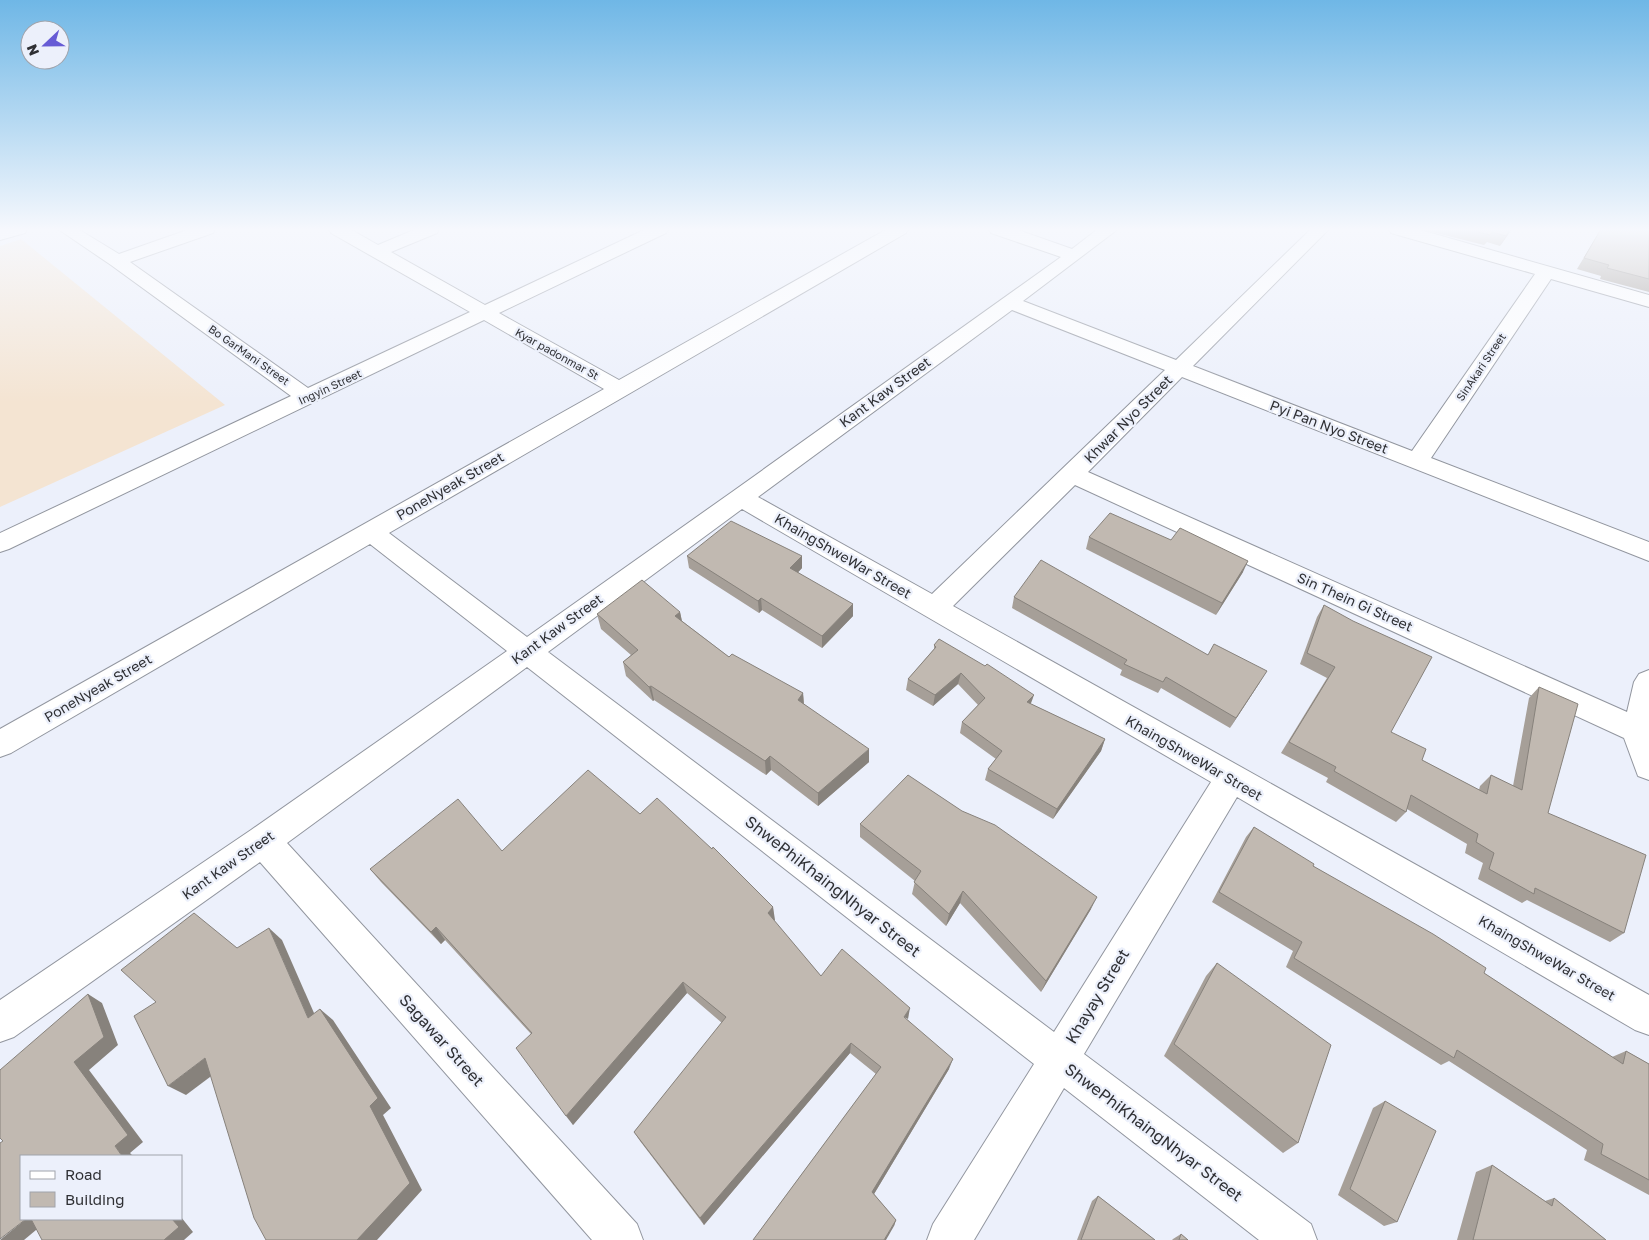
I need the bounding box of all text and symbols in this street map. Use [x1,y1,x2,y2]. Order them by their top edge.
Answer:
north arrow [20,20,70,70]
text: N [23,42,42,58]
street label: Bo GarMani Street [206,322,292,387]
street label: Kyar padonmar St [513,325,601,382]
street label: SinAkari Street [1453,330,1508,403]
street label: Kant Kaw Street [836,353,934,430]
street label: Ingyin Street [296,366,363,407]
street label: Khwar Nyo Street [1080,371,1175,466]
street label: Pyi Pan Nyo Street [1268,396,1391,457]
street label: PoneNyeak Street [393,448,507,523]
street label: KhaingShweWar Street [772,509,915,602]
street label: Sin Thein Gi Street [1295,568,1416,635]
street label: Kant Kaw Street [508,590,606,667]
street label: PoneNyeak Street [41,650,155,725]
street label: KhaingShweWar Street [1123,711,1266,804]
street label: ShwePhiKhaingNhyar Street [741,811,925,961]
street label: Kant Kaw Street [178,826,277,903]
street label: KhaingShweWar Street [1476,911,1619,1004]
street label: Khayay Street [1061,945,1133,1047]
street label: Sagawar Street [395,990,489,1090]
street label: ShwePhiKhaingNhyar Street [1061,1059,1247,1205]
legend [20,1155,182,1220]
text: Road [65,1165,102,1183]
text: Building [65,1190,125,1208]

